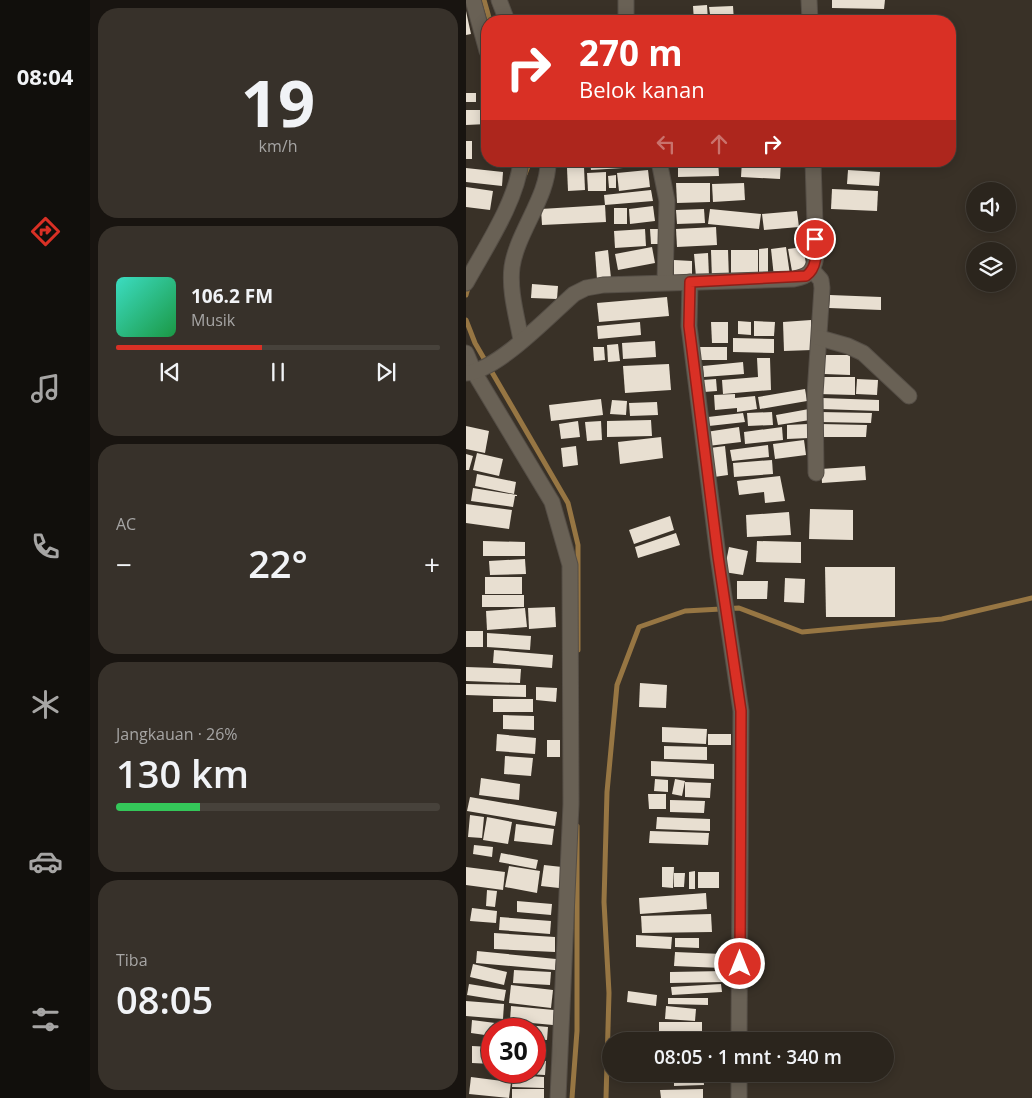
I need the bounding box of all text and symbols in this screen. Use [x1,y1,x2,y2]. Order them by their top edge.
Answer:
text: 270 m [579,29,683,76]
icon: right [496,35,561,100]
text: 19 [241,58,315,146]
text: 08:04 [17,61,73,91]
text: Belok kanan [579,74,705,104]
icon: left [652,130,680,158]
icon: ahead [705,130,733,158]
icon: right [758,130,786,158]
text: km/h [259,135,297,157]
map controls [966,182,1016,292]
button: sound [966,182,1016,232]
icon: directions [28,214,63,249]
pin [794,218,836,260]
icon: arrive [801,225,829,253]
button: layers [966,242,1016,292]
text: 106.2 FM [191,283,273,309]
text: Musik [191,309,235,331]
icon: previous [156,358,184,386]
icon: pause [264,358,292,386]
icon: next [372,358,400,386]
icon: music [28,371,63,406]
text: AC [116,513,136,535]
icon: phone [28,529,63,564]
text: 22° [248,537,308,589]
text: − [116,545,132,583]
text: + [424,545,440,583]
icon: climate [28,687,63,722]
text: Jangkauan · 26% [116,723,238,745]
text: 130 km [116,747,249,799]
icon: car [28,844,63,879]
position arrow [713,937,765,989]
text: Tiba [116,949,148,971]
text: 08:05 [116,973,213,1025]
icon: filters [28,1002,63,1037]
speed limit sign: 30 [481,1018,546,1083]
text: 08:05 · 1 mnt · 340 m [654,1044,842,1070]

